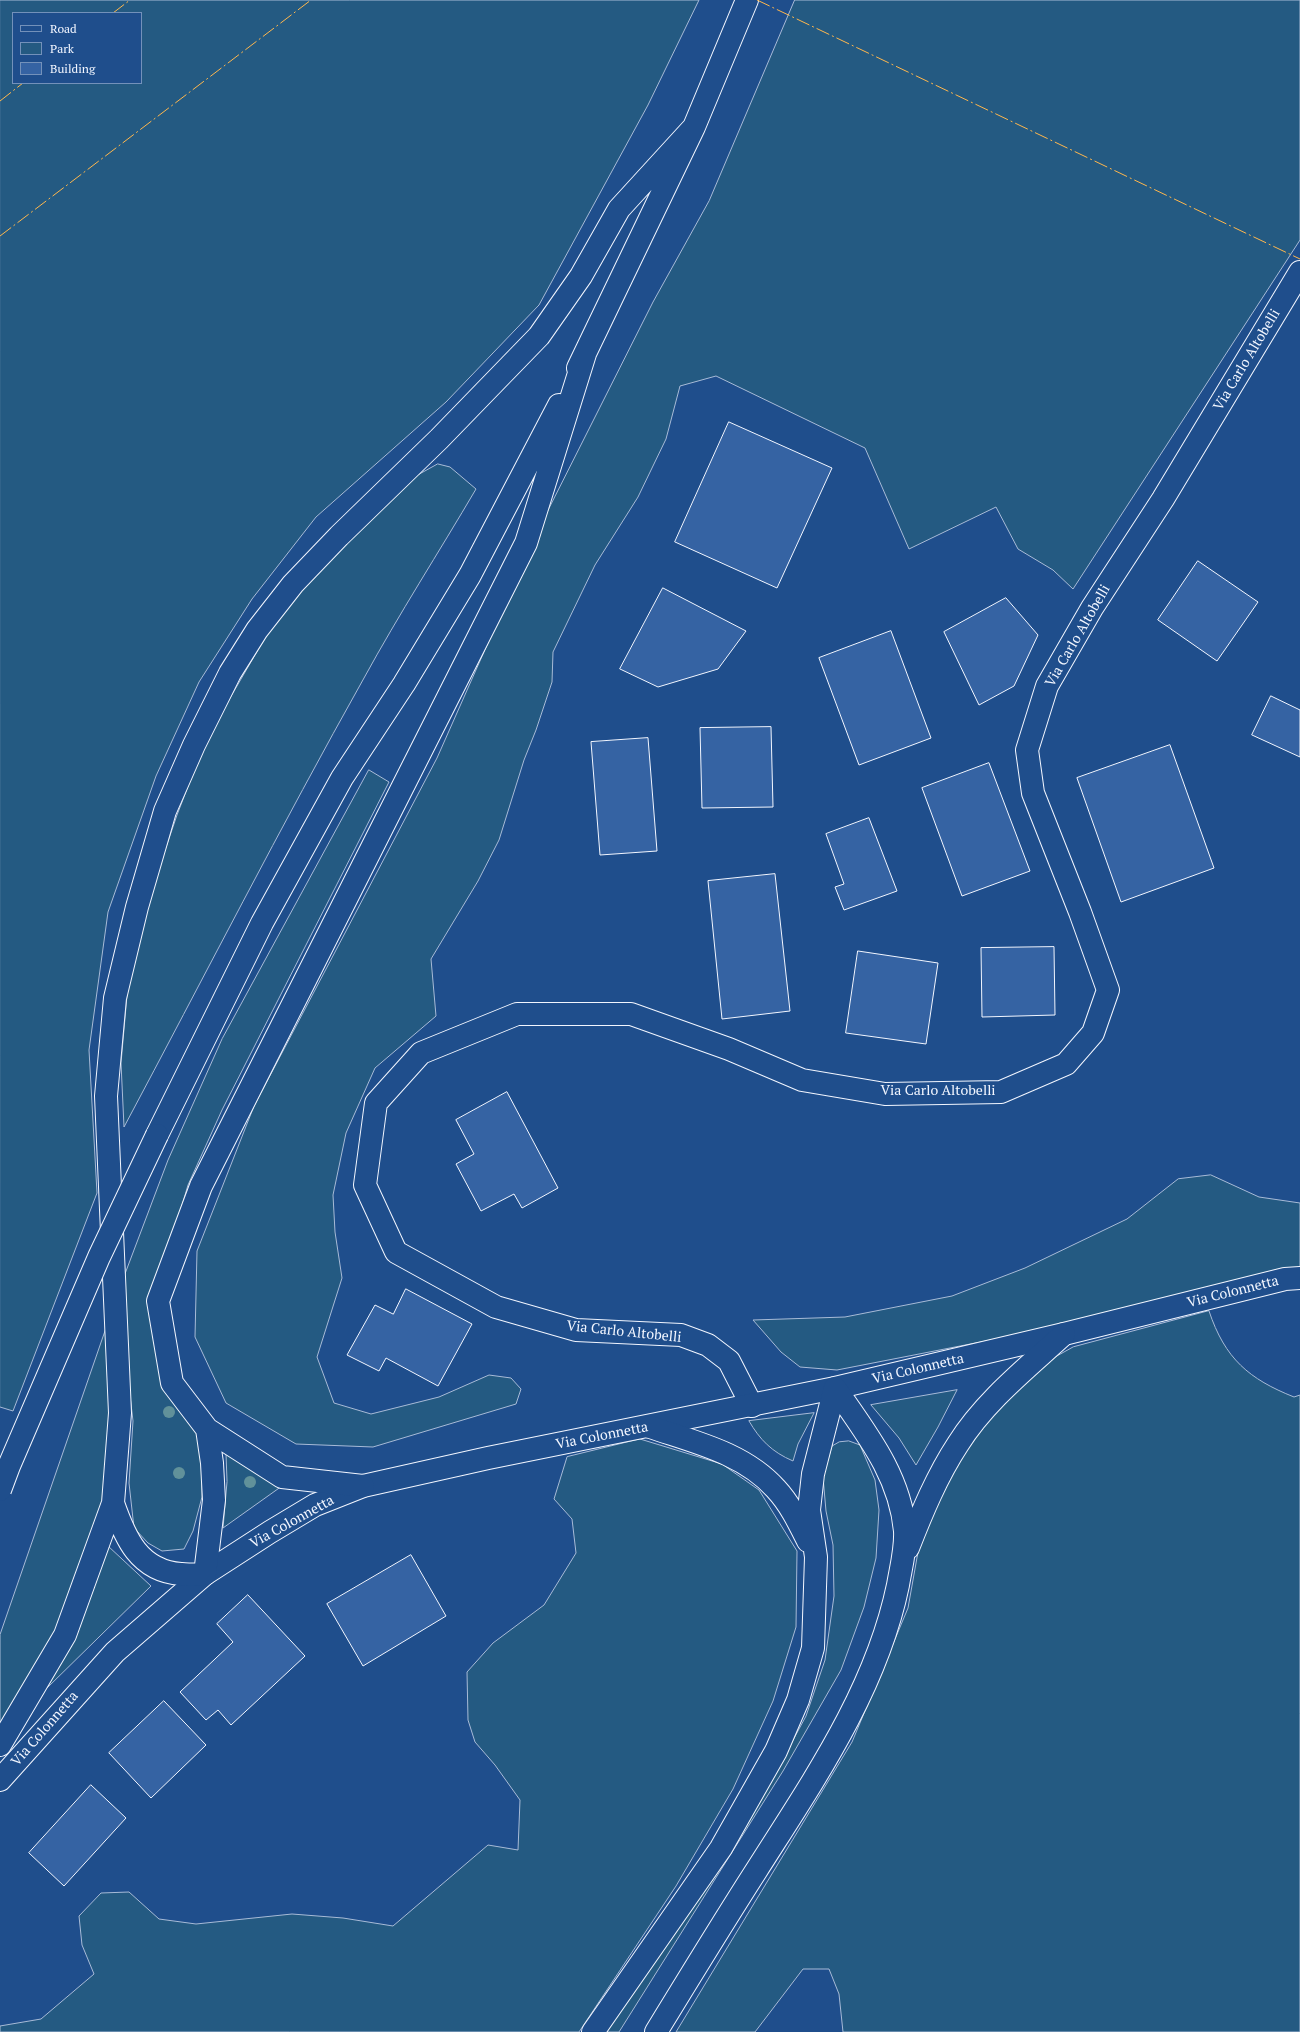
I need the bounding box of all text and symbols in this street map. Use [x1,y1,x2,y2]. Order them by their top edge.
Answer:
legend [12,12,142,84]
text: Road [50,21,77,36]
text: Park [50,41,74,56]
text: Building [50,61,95,76]
street label: Via Carlo Altobelli [1210,306,1284,414]
street label: Via Carlo Altobelli [1042,582,1114,690]
street label: Via Carlo Altobelli [880,1083,996,1099]
street label: Via Colonnetta [1185,1273,1281,1311]
street label: Via Carlo Altobelli [566,1318,682,1346]
street label: Via Colonnetta [870,1350,966,1388]
street label: Via Colonnetta [554,1419,650,1453]
street label: Via Colonnetta [247,1492,337,1552]
street label: Via Colonnetta [8,1688,82,1770]

